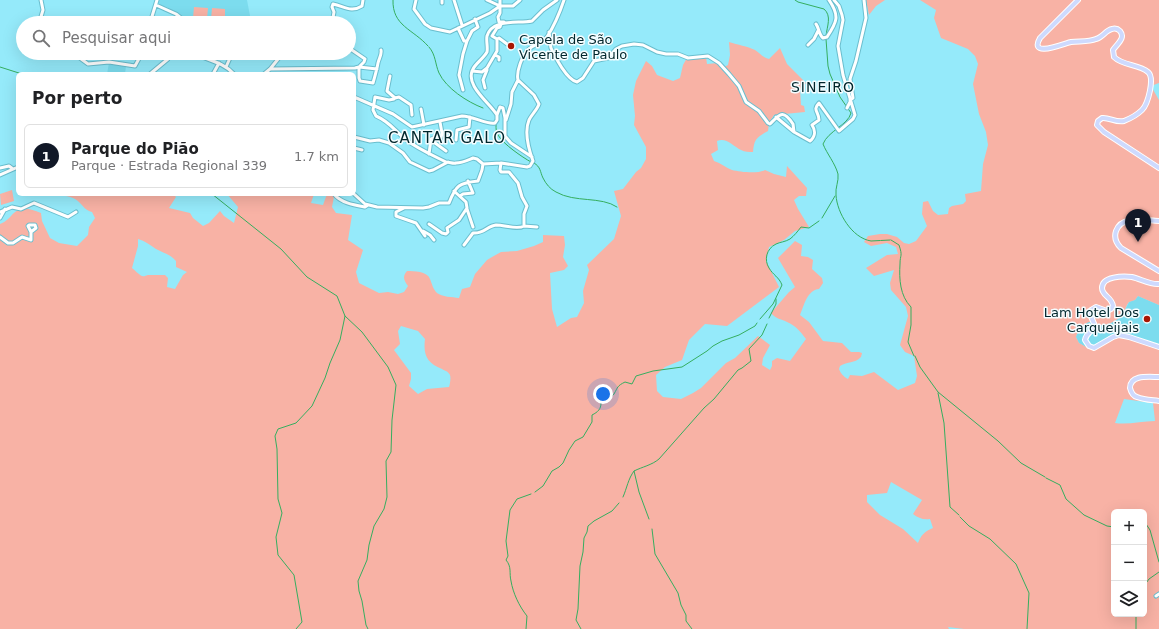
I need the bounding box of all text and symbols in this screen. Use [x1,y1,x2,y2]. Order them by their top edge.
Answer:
search box [16,16,356,60]
icon: search [30,27,52,49]
text: Pesquisar aqui [62,29,171,47]
place label: Capela de São Vicente de Paulo [519,32,627,62]
marker: Capela de São Vicente de Paulo [506,41,516,51]
district label: SINEIRO [791,79,855,95]
text: Por perto [32,88,122,108]
district label: CANTAR GALO [388,129,506,147]
text: Parque do Pião [71,140,199,158]
text: 1 [41,149,51,164]
text: 1.7 km [294,149,339,164]
text: Parque · Estrada Regional 339 [71,158,267,173]
pin: 1 [1125,209,1151,242]
place label: Lam Hotel Dos Carqueijais [1044,305,1139,335]
marker: Lam Hotel Dos Carqueijais [1142,314,1152,324]
your location [593,384,613,404]
map controls [1111,509,1147,617]
button: + [1111,509,1147,545]
button: − [1111,545,1147,581]
button: layers [1111,581,1147,617]

